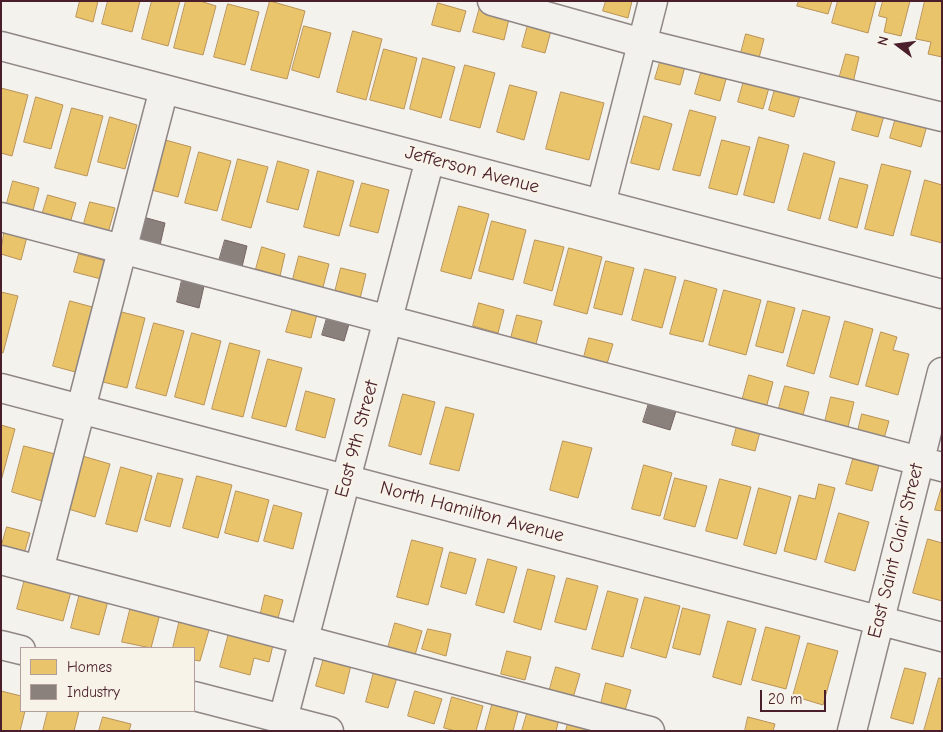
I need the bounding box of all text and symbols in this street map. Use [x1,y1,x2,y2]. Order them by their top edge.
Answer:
north arrow [873,20,923,70]
text: N [874,34,892,48]
street label: Jefferson Avenue [402,141,542,199]
street label: East 9th Street [330,378,384,500]
street label: East Saint Clair Street [863,461,929,641]
street label: North Hamilton Avenue [378,476,566,548]
legend [20,647,195,712]
text: Homes [67,658,112,676]
scale bar [763,680,829,712]
text: Industry [67,683,120,701]
text: 20 m [768,690,802,708]

